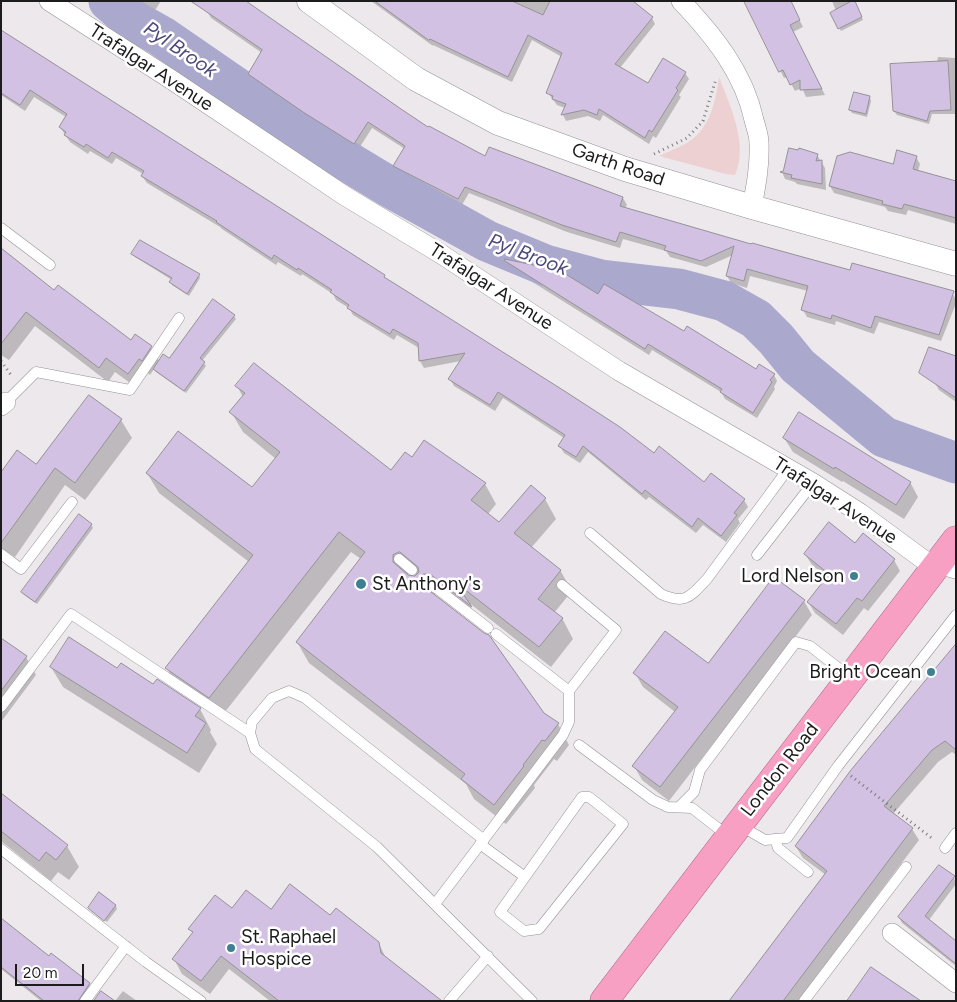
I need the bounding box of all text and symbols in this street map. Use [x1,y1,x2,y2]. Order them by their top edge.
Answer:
water label: Pyl Brook [139,17,221,83]
street label: Trafalgar Avenue [85,20,217,116]
street label: Garth Road [569,138,667,192]
water label: Pyl Brook [485,229,571,281]
street label: Trafalgar Avenue [425,239,557,335]
street label: Trafalgar Avenue [769,453,901,549]
place label: Lord Nelson [741,565,844,587]
marker: Lord Nelson [848,570,860,582]
place label: St Anthony's [372,573,481,595]
marker: St Anthony's [354,577,368,591]
place label: Bright Ocean [809,661,921,683]
marker: Bright Ocean [925,666,937,678]
street label: London Road [736,719,824,821]
place label: St. Raphael Hospice [241,926,336,970]
marker: St. Raphael Hospice [225,942,237,954]
scale bar [18,954,86,986]
text: 20 m [23,964,57,982]

